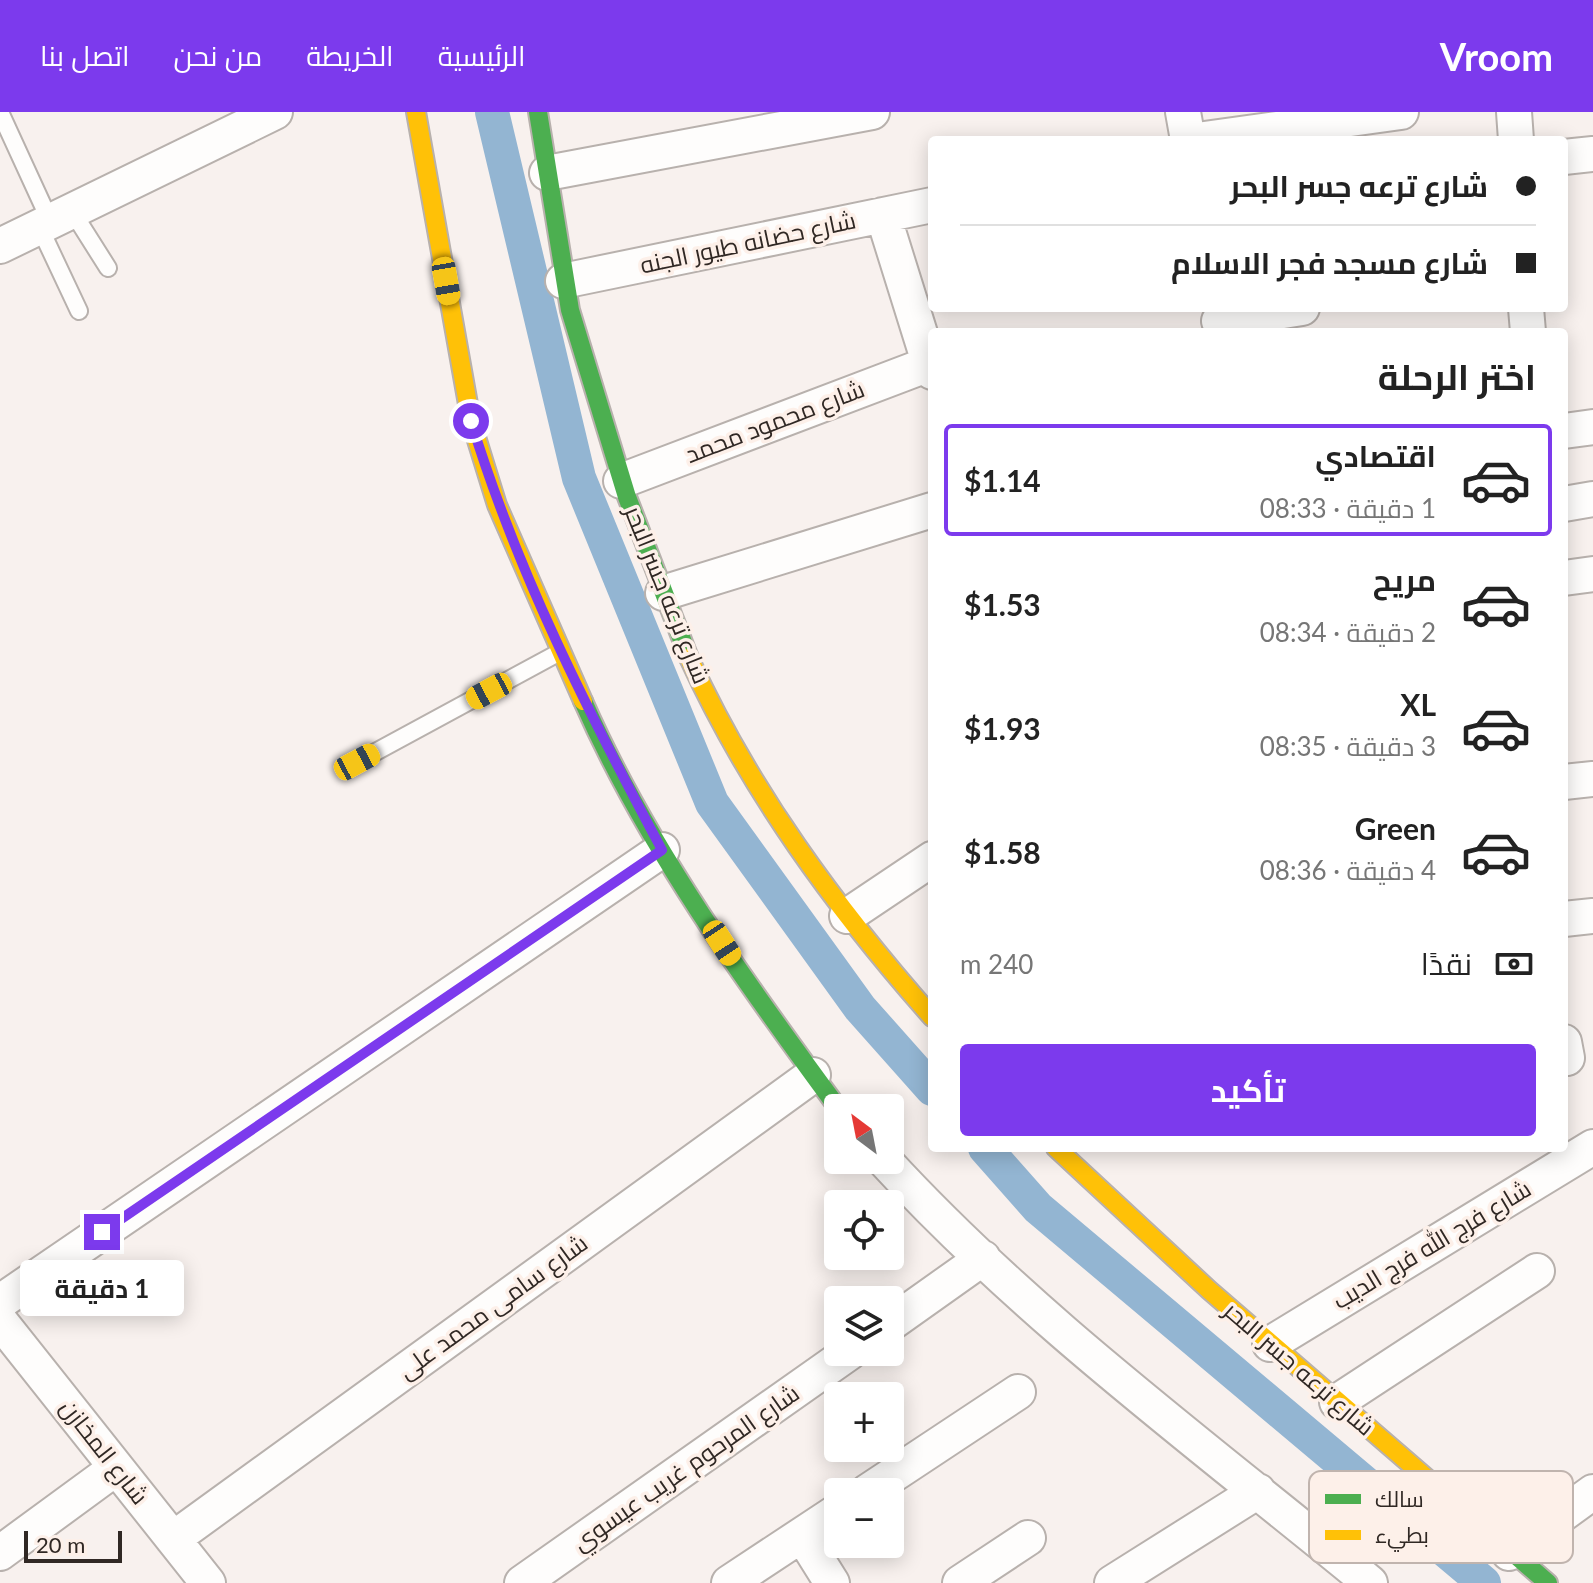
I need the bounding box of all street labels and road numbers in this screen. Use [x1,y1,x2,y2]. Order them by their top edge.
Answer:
street label: شارع حضانه طيور الجنه [637,205,859,281]
street label: شارع محمود محمد [681,373,869,471]
street label: شارع ترعه جسر البحر [616,499,717,689]
street label: شارع فرج الله فرج الديب [1327,1173,1537,1317]
street label: شارع سامى محمد على [392,1227,594,1387]
street label: شارع ترعه جسر البحر [1216,1294,1381,1443]
street label: شارع المرحوم غريب عيسوي [566,1377,807,1560]
street label: شارع المخازن [53,1393,155,1511]

